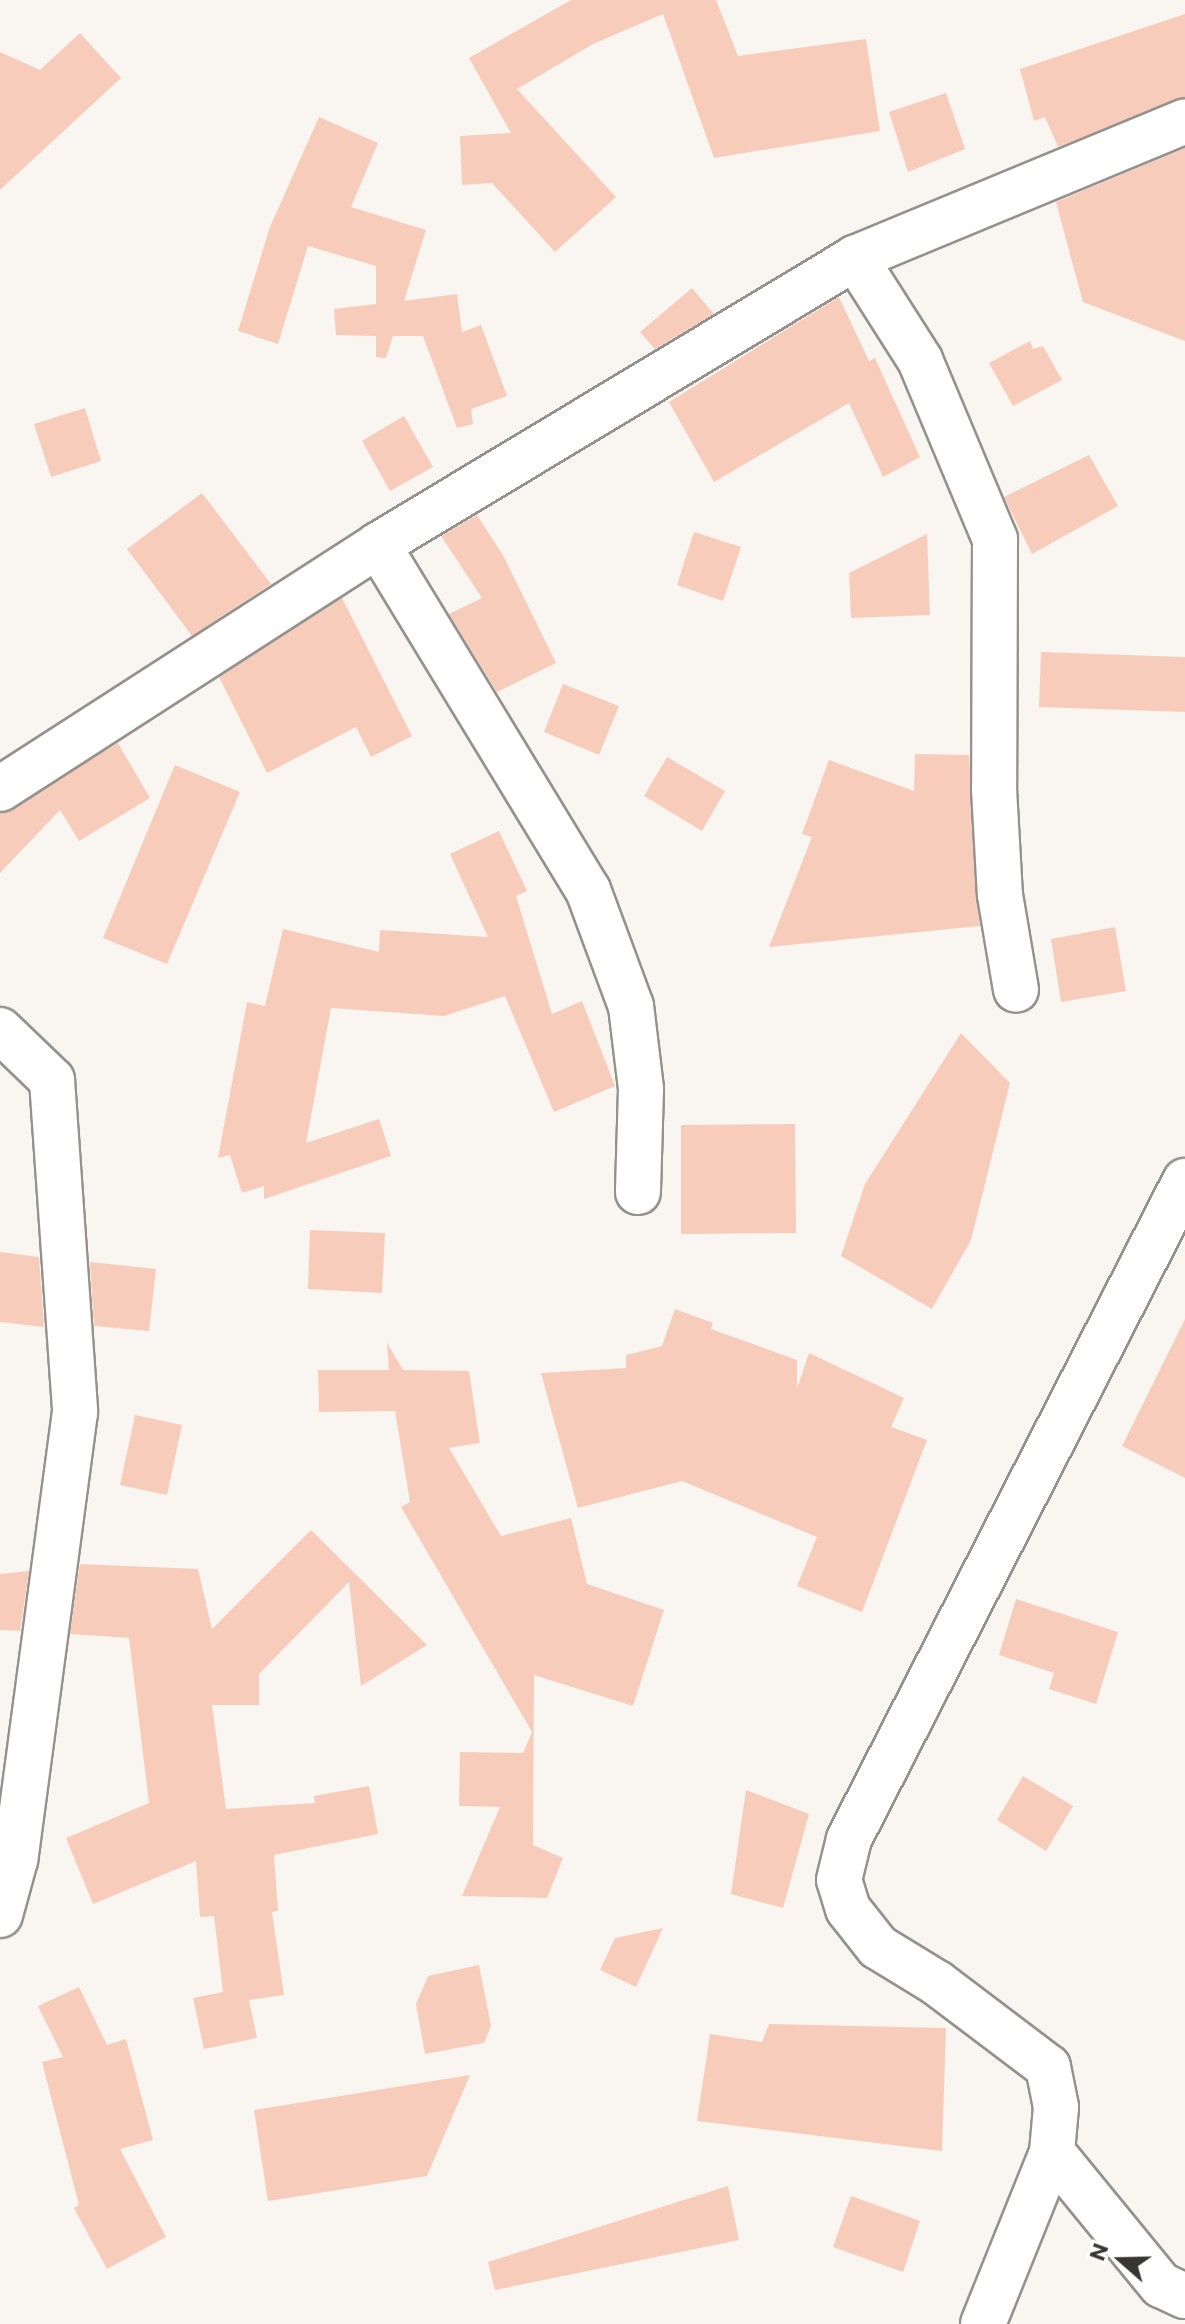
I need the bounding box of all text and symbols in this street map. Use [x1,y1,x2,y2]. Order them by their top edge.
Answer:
north arrow [1081,2220,1161,2300]
text: N [1082,2239,1113,2264]

